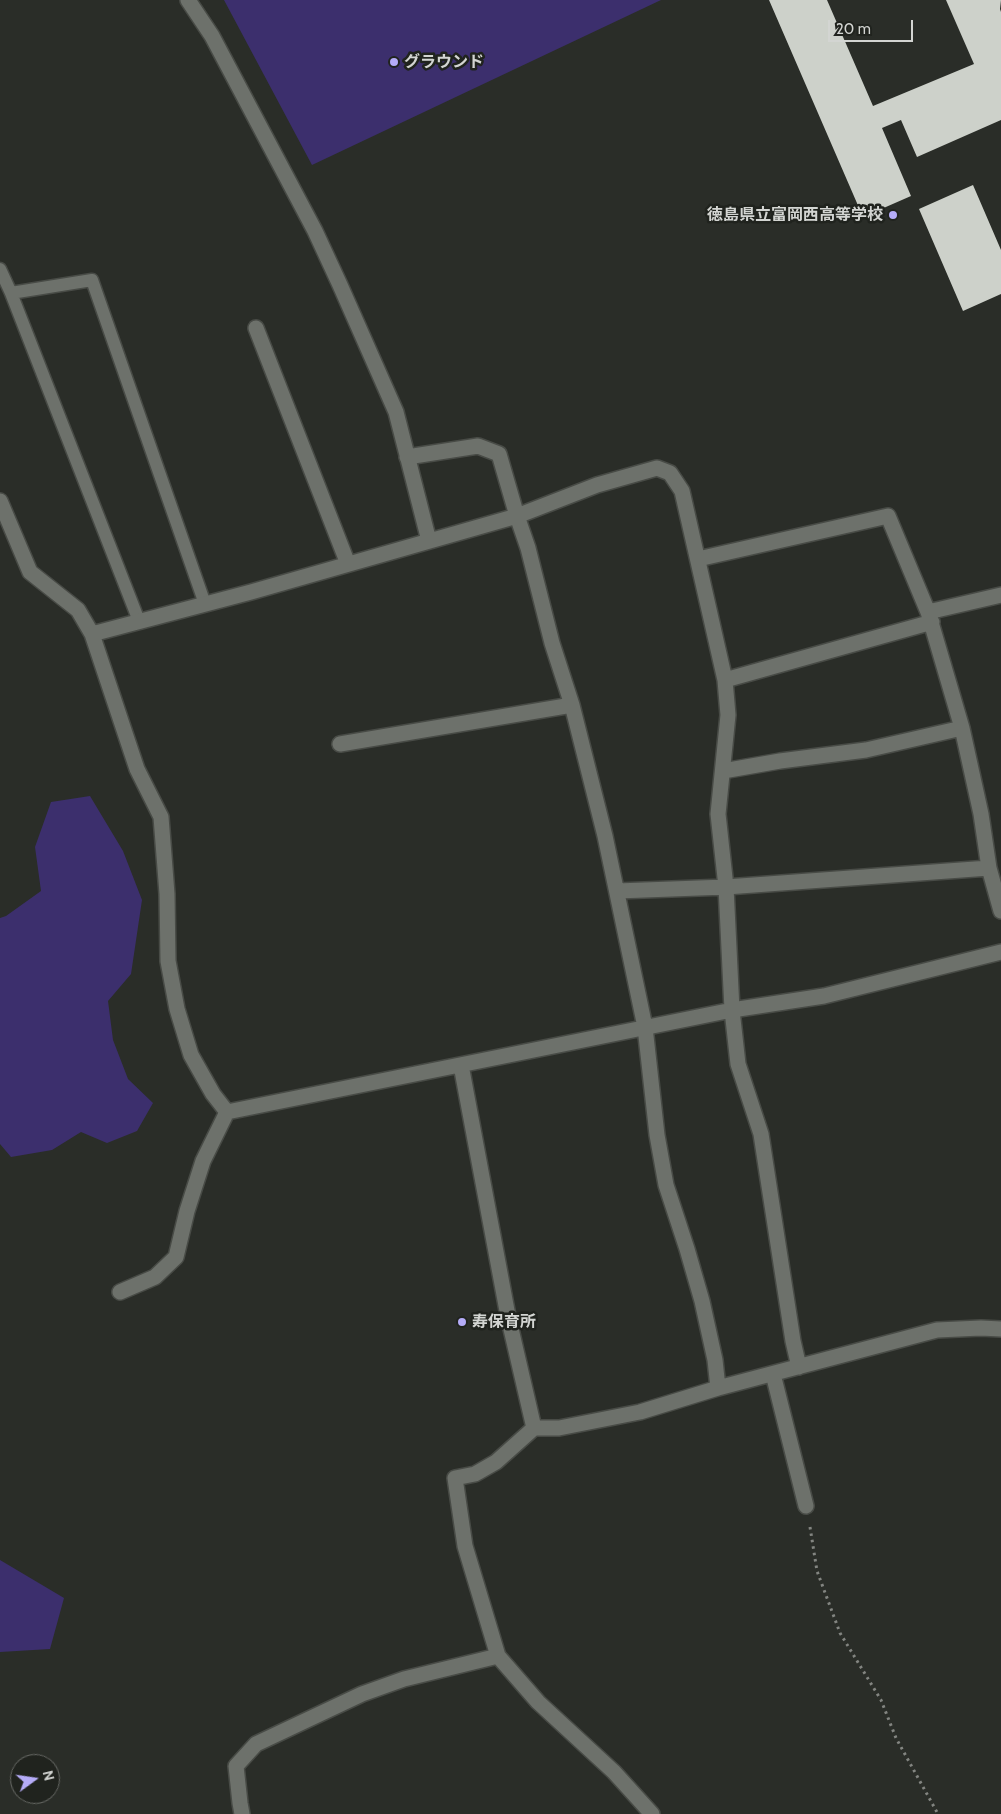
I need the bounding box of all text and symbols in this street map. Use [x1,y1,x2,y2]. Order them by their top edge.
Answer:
scale bar [831,10,916,42]
text: 20 m [836,20,871,38]
place label: グラウンド [404,52,484,72]
marker: グラウンド [388,56,400,68]
place label: 徳島県立富岡西高等学校 [707,205,883,225]
marker: 徳島県立富岡西高等学校 [887,209,899,221]
place label: 寿保育所 [472,1312,536,1332]
marker: 寿保育所 [456,1316,468,1328]
north arrow [10,1754,60,1804]
text: N [39,1769,59,1783]

